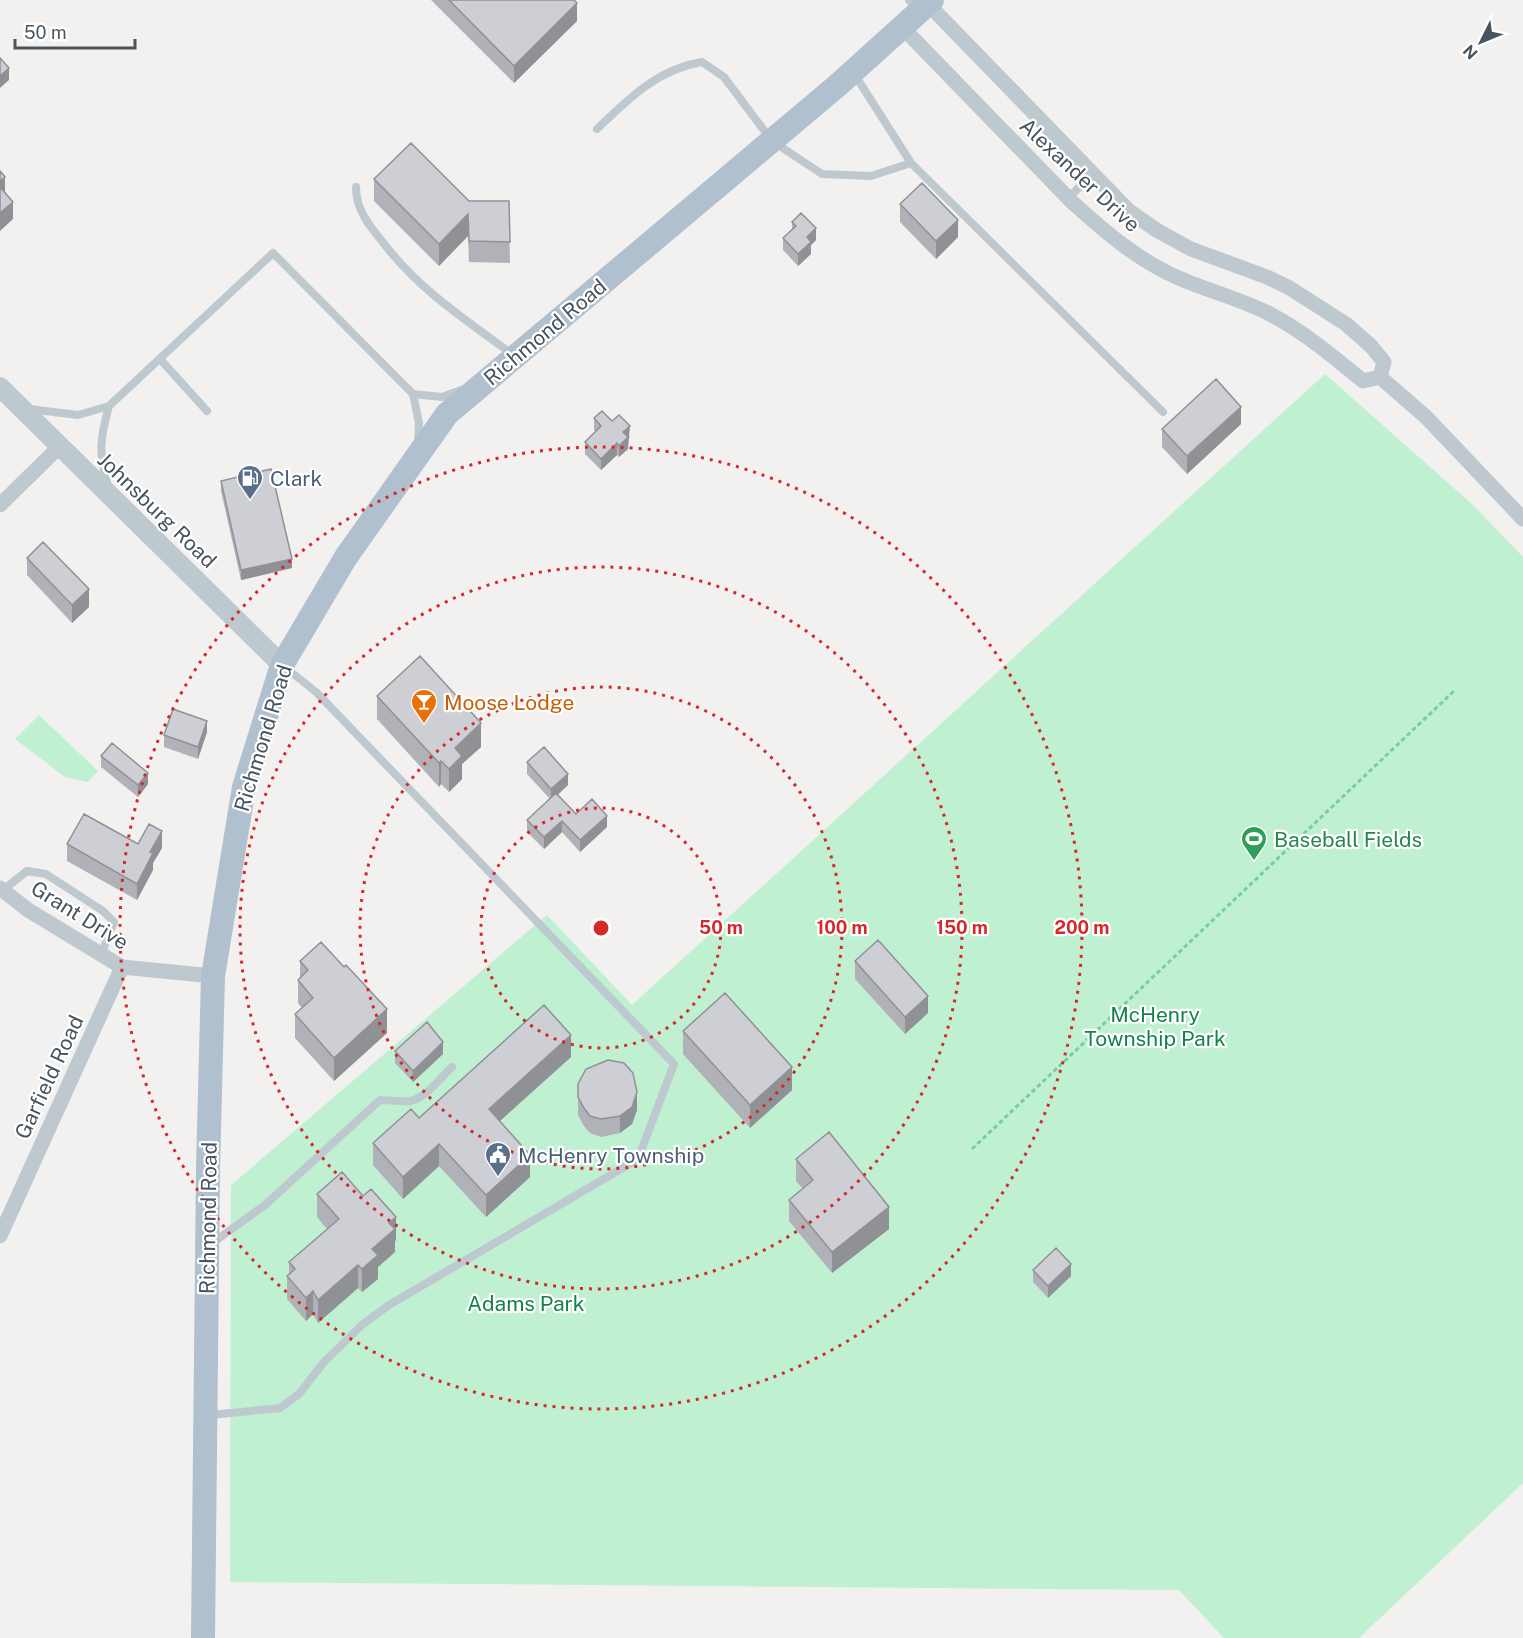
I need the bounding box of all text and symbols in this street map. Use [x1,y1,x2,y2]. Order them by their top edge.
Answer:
scale bar [15,12,135,50]
north arrow [1451,12,1511,72]
text: 50 m [24,22,67,43]
text: N [1459,41,1482,63]
street label: Alexander Drive [1015,113,1145,237]
street label: Richmond Road [479,274,611,390]
street label: Johnsburg Road [92,447,222,573]
fuel station icon: Clark [235,463,265,501]
place label: Clark [270,466,323,491]
street label: Richmond Road [229,662,297,814]
bar icon: Moose Lodge [409,687,439,725]
place label: Moose Lodge [444,690,574,715]
sports icon: Baseball Fields [1239,824,1269,862]
place label: Baseball Fields [1274,827,1422,852]
street label: Grant Drive [27,875,133,955]
text: 50 m [699,917,743,938]
text: 100 m [816,917,868,938]
text: 150 m [936,917,988,938]
text: 200 m [1055,917,1109,938]
centre of rings [591,918,611,938]
park label: McHenry Township Park [1084,1002,1226,1051]
street label: Garfield Road [9,1011,89,1143]
public building icon: McHenry Township [483,1140,513,1178]
street label: Richmond Road [194,1142,222,1294]
place label: McHenry Township [518,1143,704,1168]
park label: Adams Park [467,1291,585,1316]

